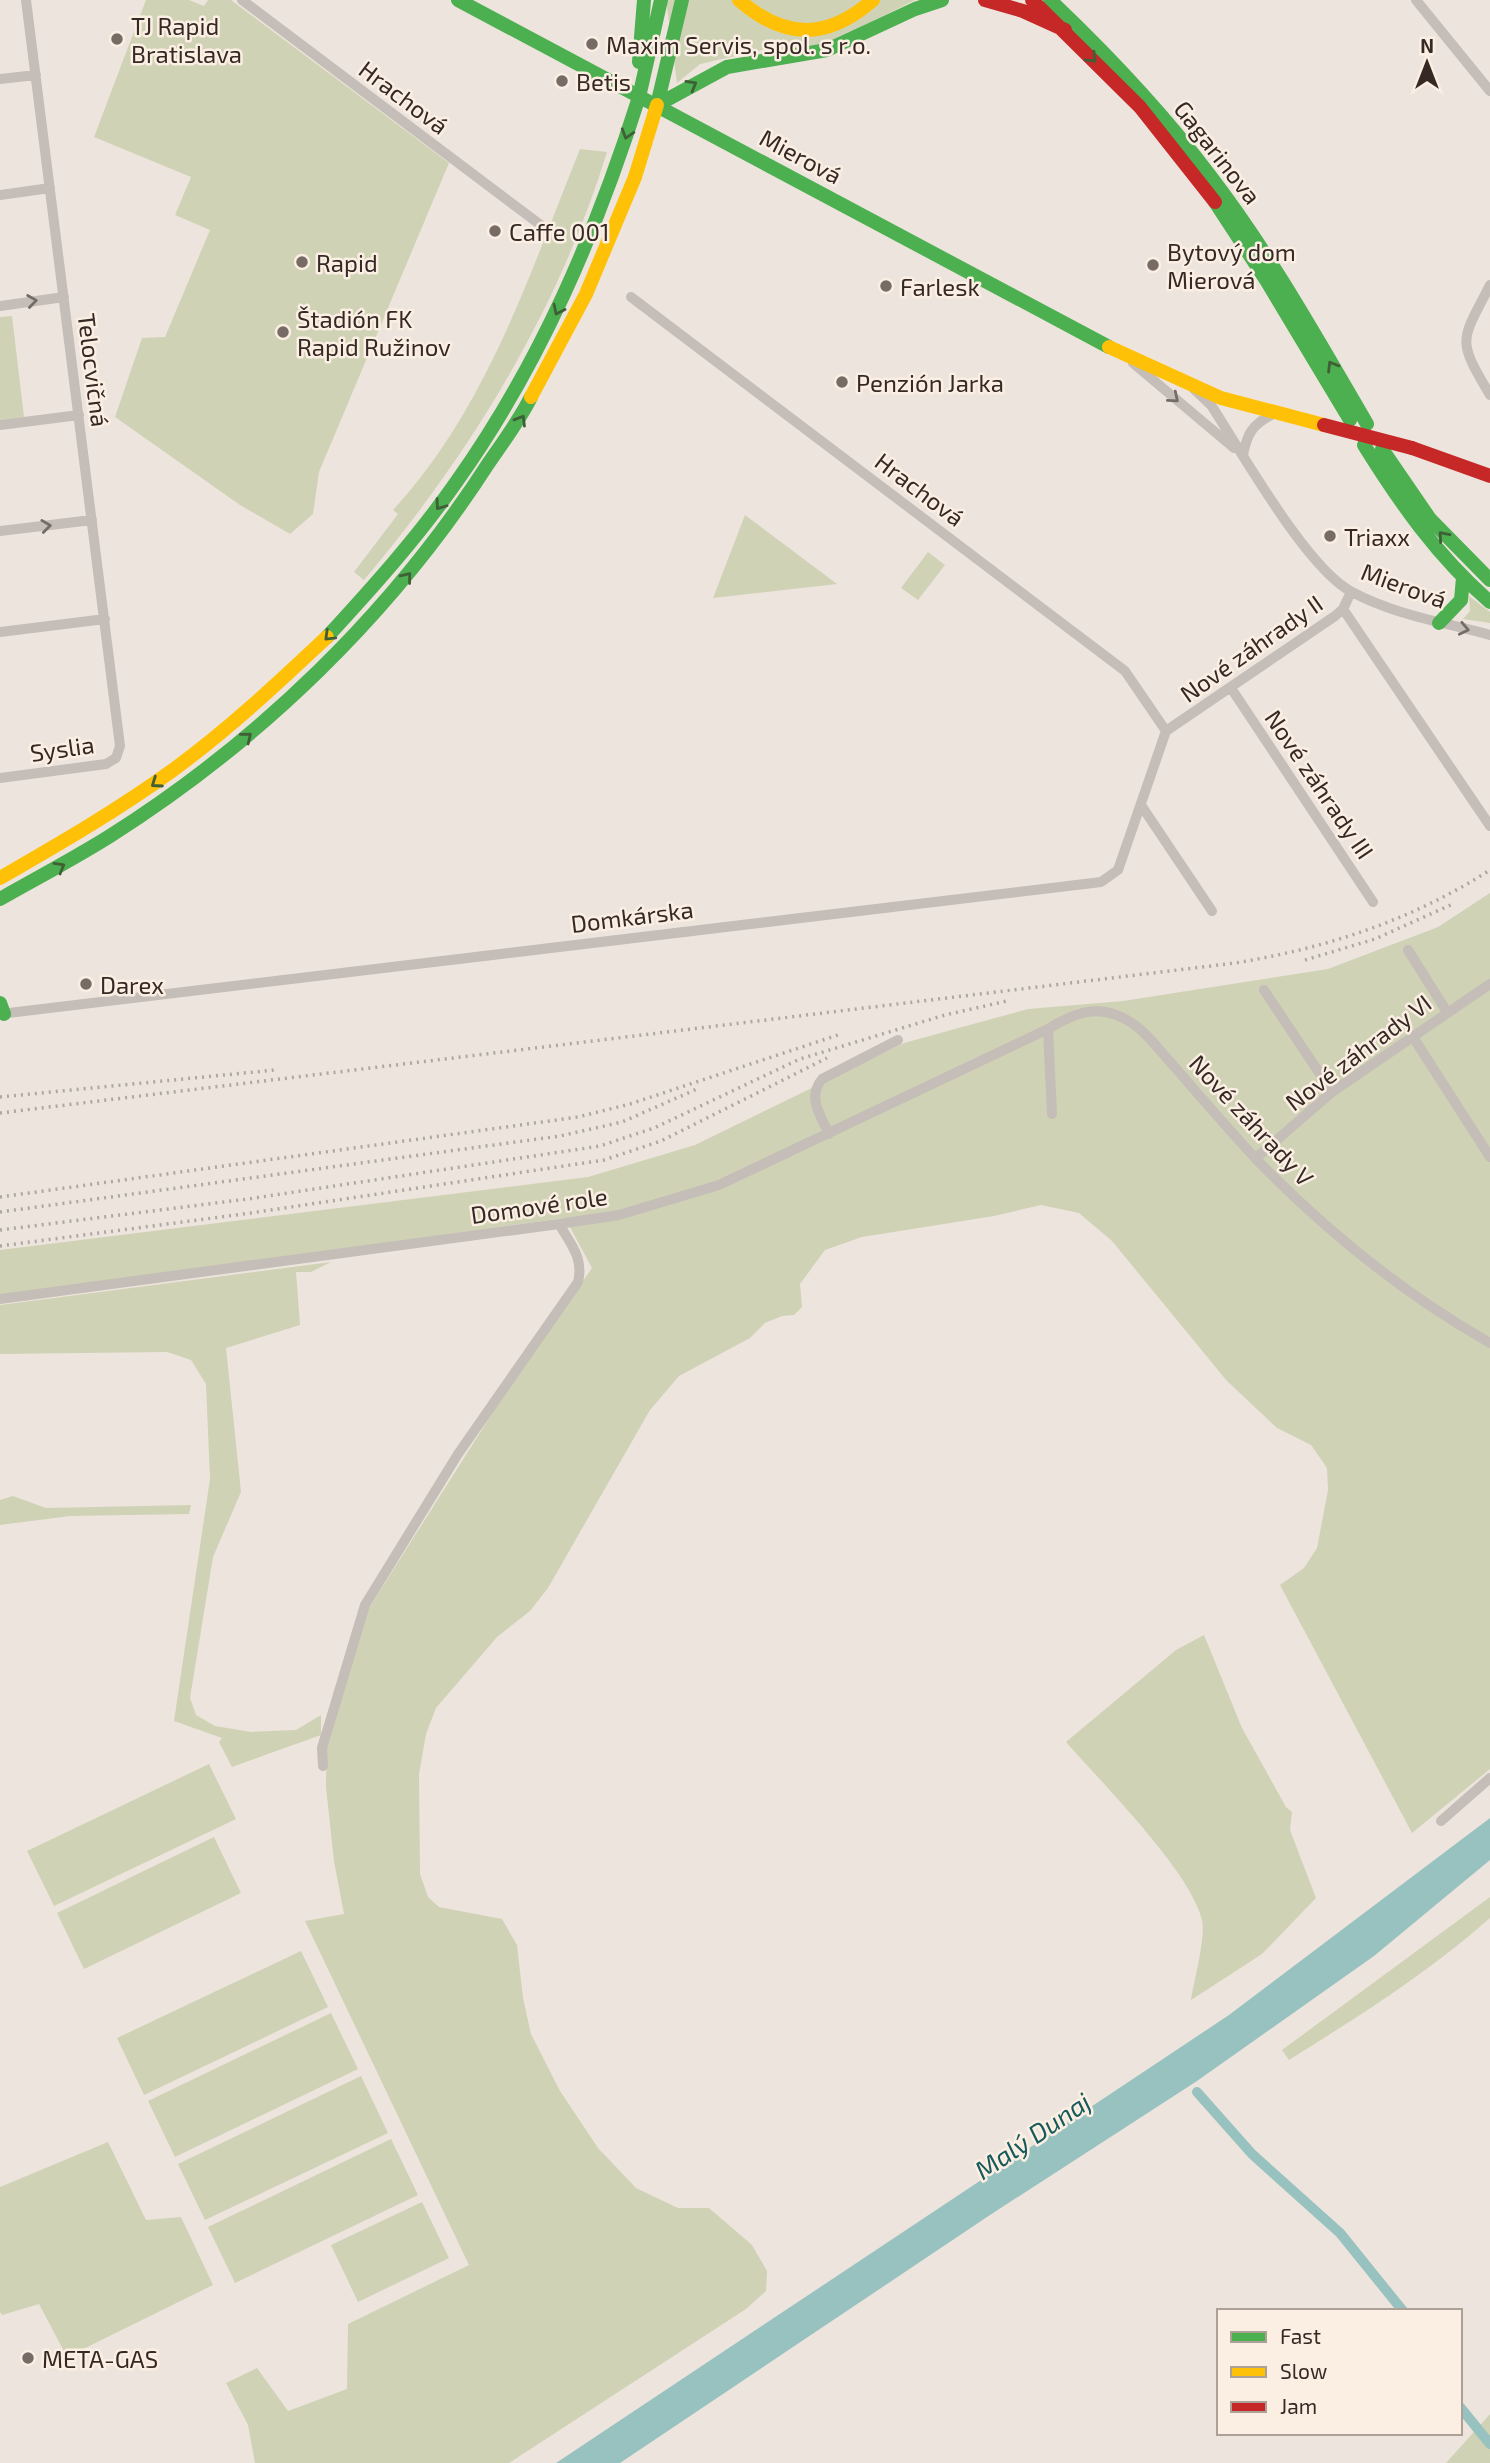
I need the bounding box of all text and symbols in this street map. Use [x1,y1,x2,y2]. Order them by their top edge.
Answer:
place label: TJ Rapid Bratislava [131,11,242,68]
north arrow [1392,28,1462,98]
place label: Maxim Servis, spol. s r.o. [606,30,871,59]
marker: TJ Rapid Bratislava [109,31,125,47]
text: N [1420,34,1434,57]
marker: Maxim Servis, spol. s r.o. [584,36,600,52]
one-way arrow [1084,50,1097,63]
street label: Hrachová [354,54,454,140]
place label: Betis [576,67,631,96]
marker: Betis [554,73,570,89]
one-way arrow [684,80,697,93]
street label: Gagarinova [1169,94,1267,210]
street label: Mierová [755,122,847,190]
one-way arrow [621,127,636,139]
place label: Caffe 001 [509,217,609,246]
marker: Caffe 001 [487,223,503,239]
place label: Bytový dom Mierová [1167,237,1296,294]
place label: Rapid [316,248,378,277]
marker: Rapid [294,254,310,270]
marker: Bytový dom Mierová [1145,257,1161,273]
place label: Farlesk [900,272,980,301]
marker: Farlesk [878,278,894,294]
one-way arrow [26,294,38,309]
one-way arrow [552,303,566,315]
place label: Štadión FK Rapid Ružinov [297,304,451,361]
street label: Telocvičná [73,312,115,428]
marker: Štadión FK Rapid Ružinov [275,324,291,340]
one-way arrow [1328,360,1341,373]
place label: Penzión Jarka [856,368,1004,397]
marker: Penzión Jarka [834,374,850,390]
one-way arrow [1166,390,1179,402]
one-way arrow [512,414,525,427]
street label: Hrachová [870,446,970,532]
one-way arrow [436,497,448,509]
one-way arrow [40,518,52,533]
place label: Triaxx [1344,522,1410,551]
marker: Triaxx [1322,528,1338,544]
one-way arrow [1439,532,1451,545]
street label: Mierová [1357,556,1451,614]
one-way arrow [399,572,412,584]
street label: Nové záhrady II [1174,588,1328,708]
one-way arrow [1458,620,1470,635]
one-way arrow [325,628,337,640]
street label: Nové záhrady III [1259,704,1381,864]
street label: Syslia [28,729,96,767]
one-way arrow [238,733,251,745]
one-way arrow [151,775,164,787]
one-way arrow [53,862,66,875]
street label: Domkárska [569,894,695,938]
place label: Darex [100,970,164,999]
marker: Darex [78,976,94,992]
street label: Nové záhrady VI [1279,988,1437,1116]
street label: Nové záhrady V [1184,1048,1320,1192]
street label: Domové role [469,1181,609,1229]
water label: Malý Dunaj [968,2085,1096,2186]
legend [1217,2309,1462,2435]
text: Fast [1280,2323,1321,2348]
place label: META-GAS [42,2344,158,2373]
marker: META-GAS [20,2350,36,2366]
text: Slow [1280,2358,1327,2383]
text: Jam [1280,2393,1317,2418]

